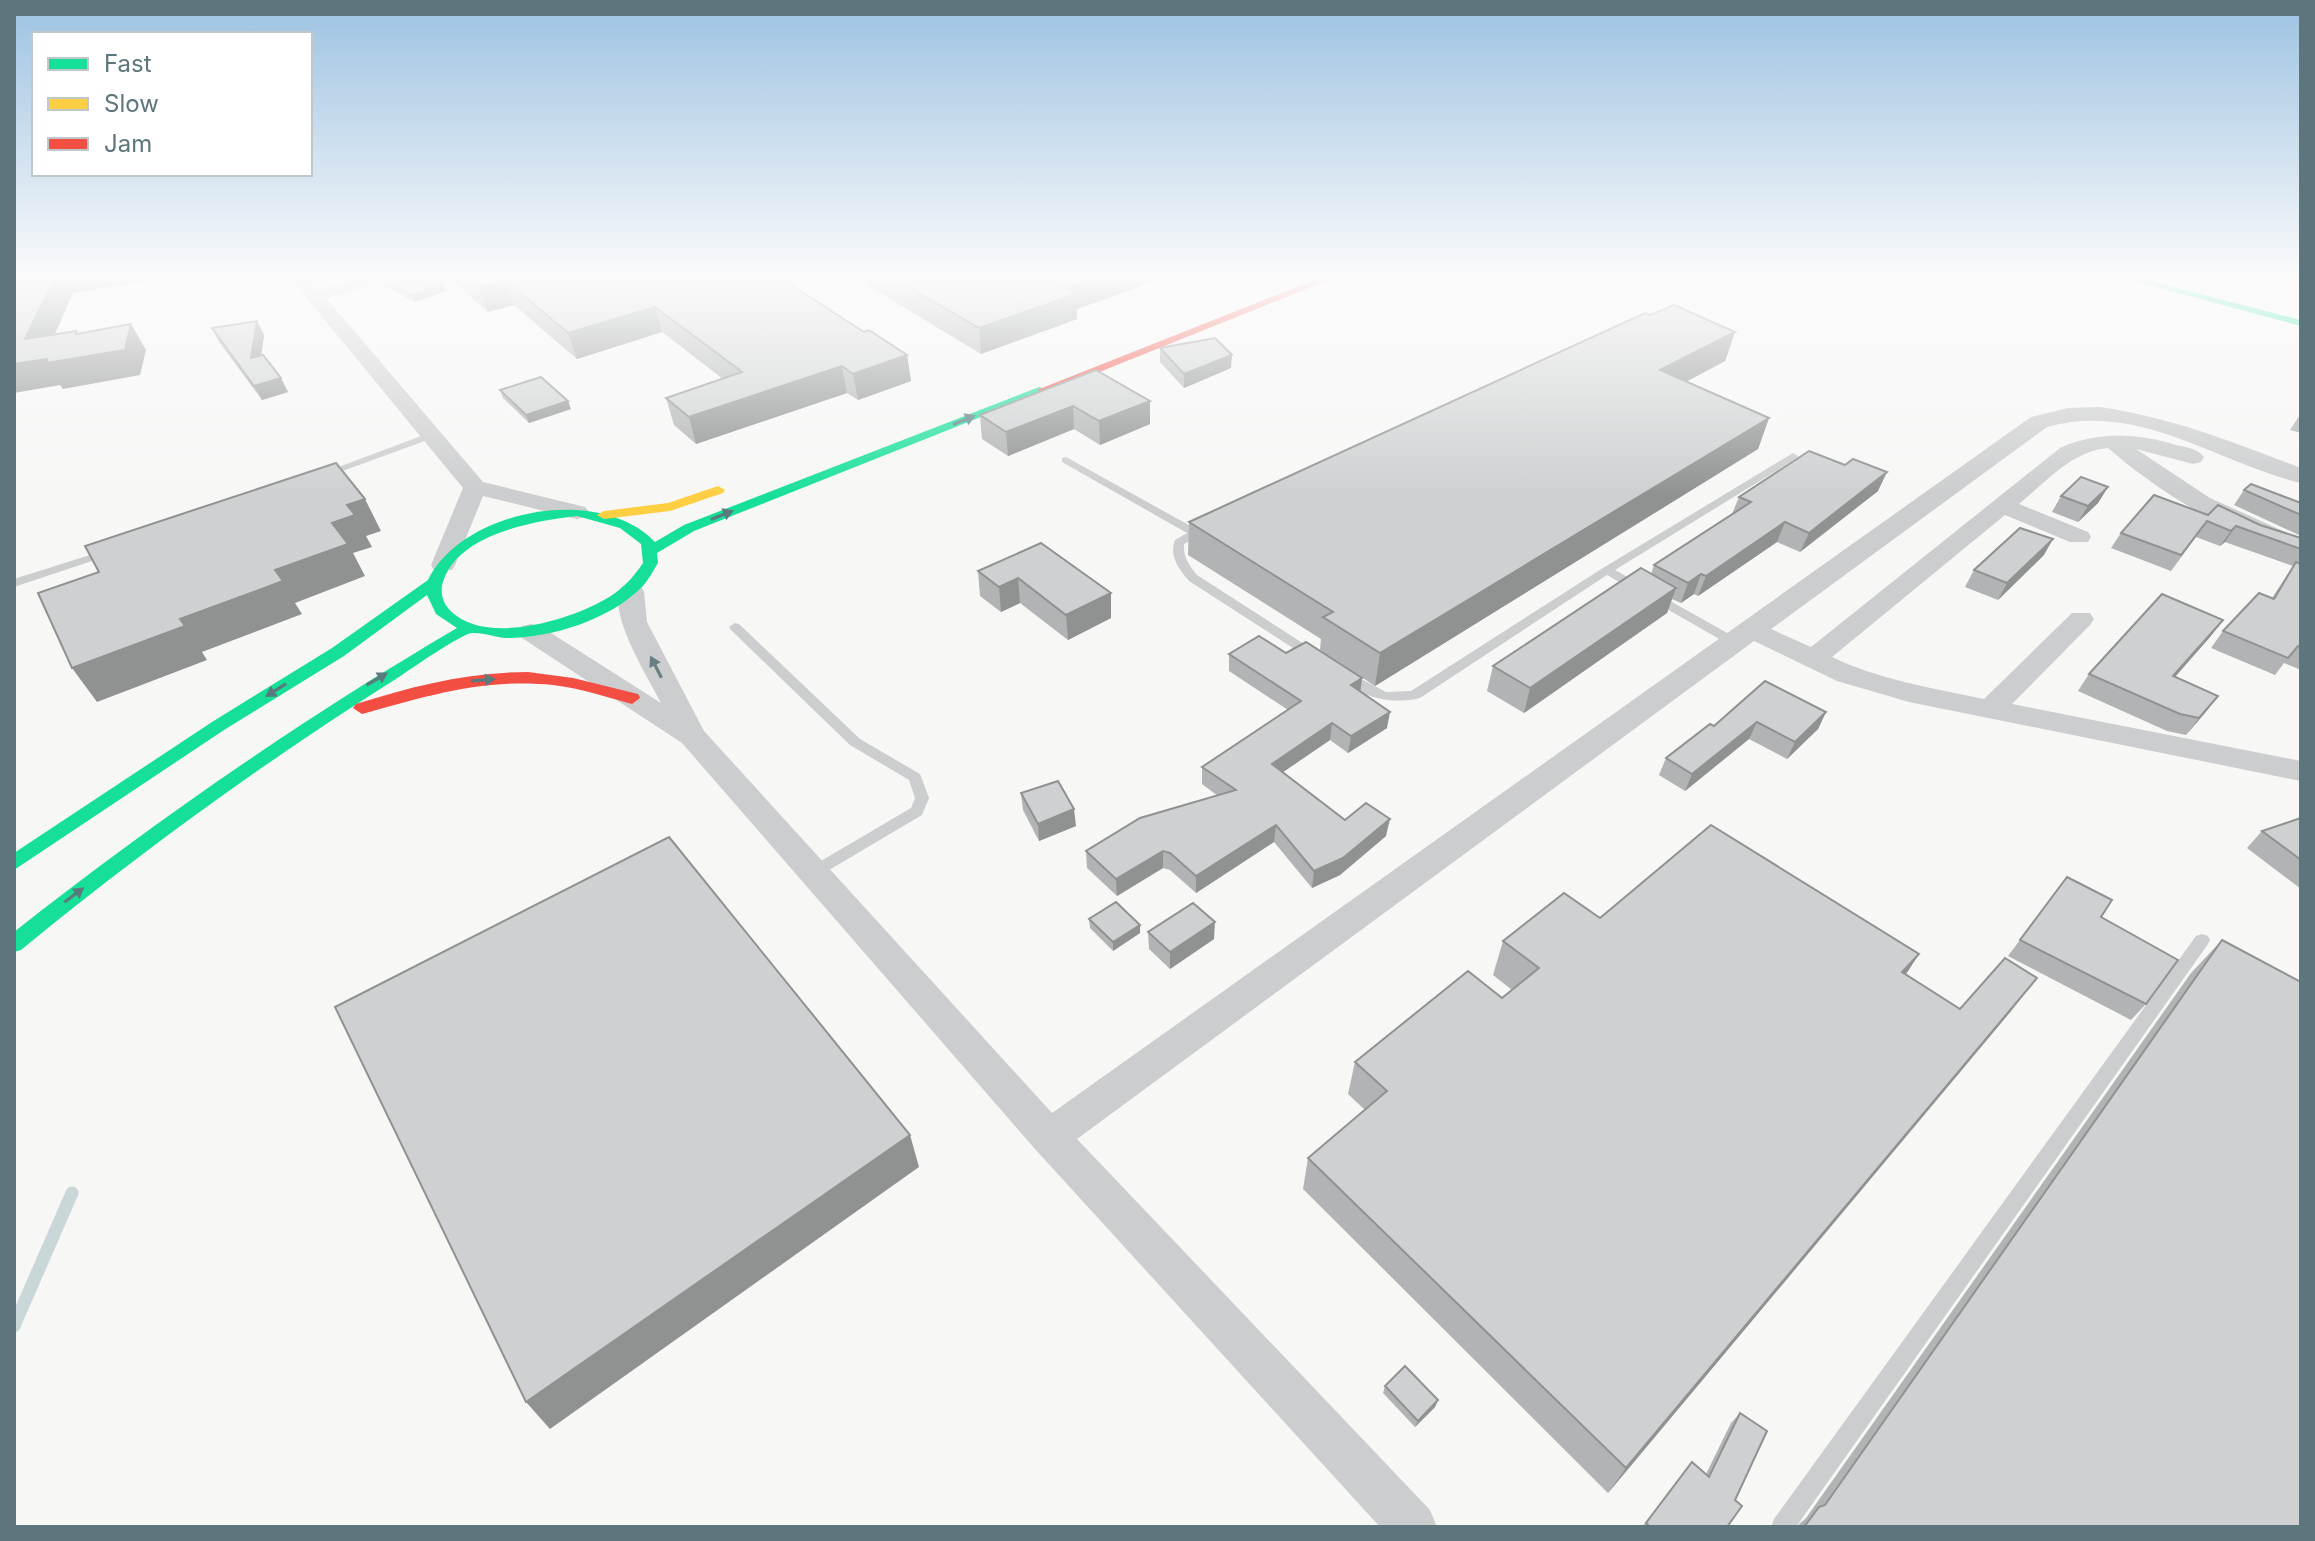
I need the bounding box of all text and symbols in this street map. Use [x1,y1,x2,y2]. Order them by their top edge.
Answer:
legend [32,32,312,176]
text: Fast [104,49,152,78]
text: Slow [104,89,159,118]
text: Jam [104,129,152,158]
one-way arrow [952,413,976,426]
one-way arrow [710,508,734,521]
one-way arrow [650,655,663,678]
one-way arrow [366,672,388,686]
one-way arrow [471,673,496,686]
one-way arrow [265,683,287,697]
one-way arrow [64,887,85,903]

